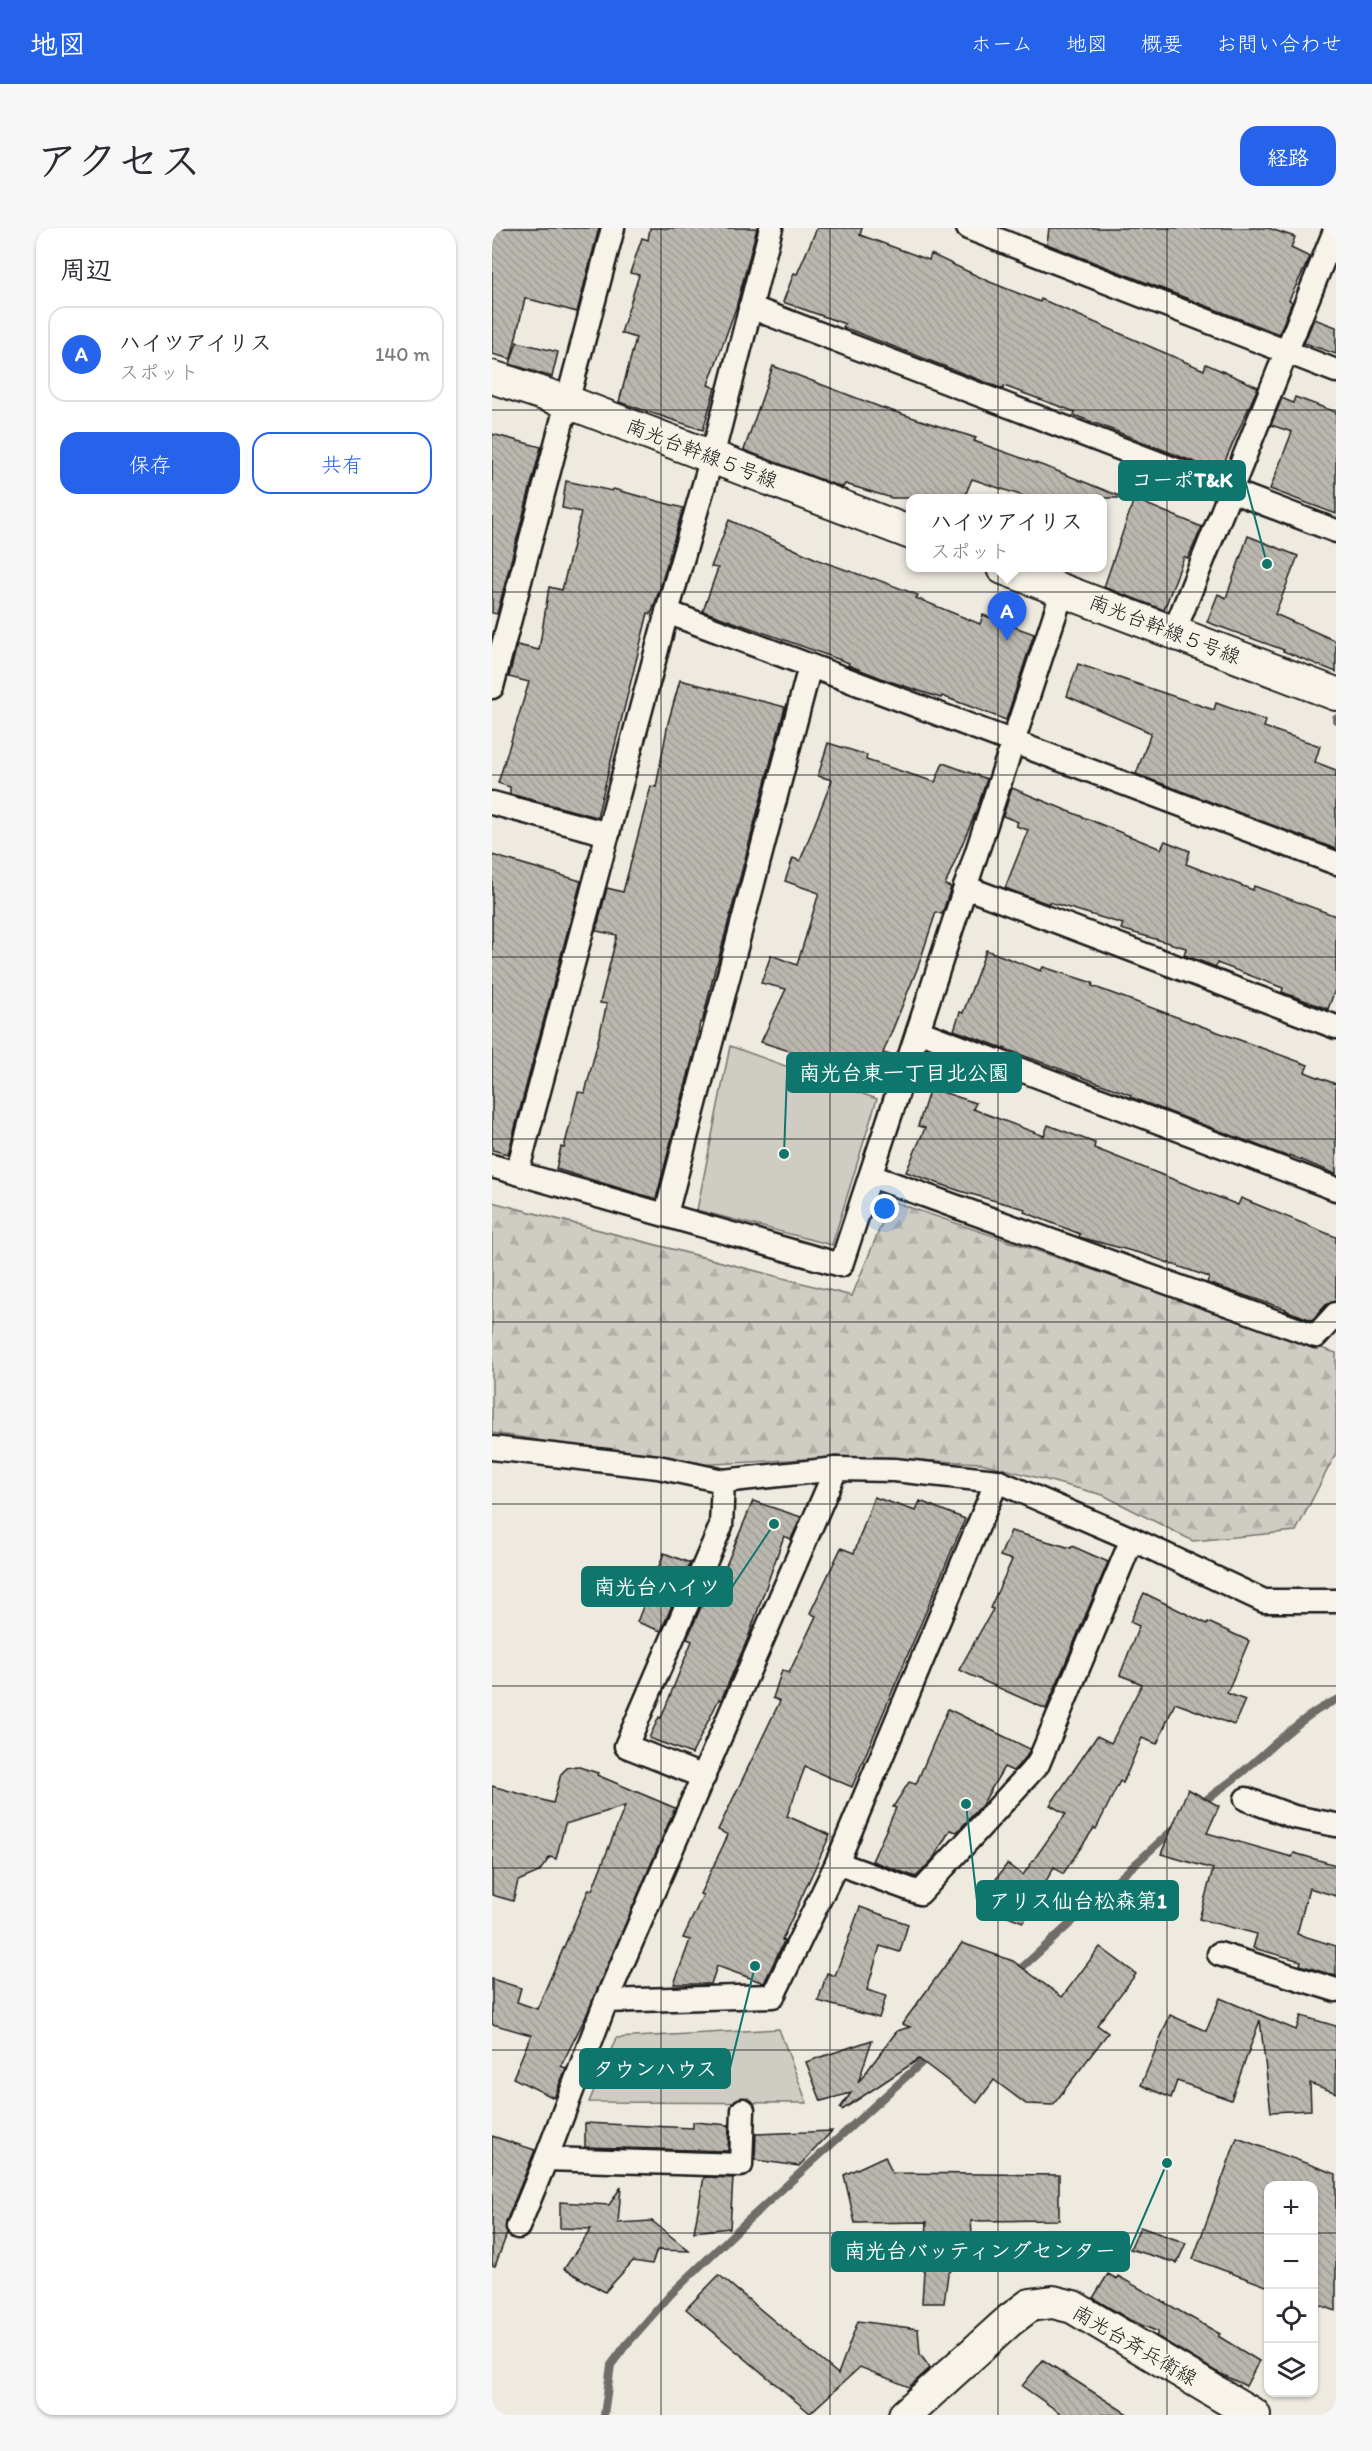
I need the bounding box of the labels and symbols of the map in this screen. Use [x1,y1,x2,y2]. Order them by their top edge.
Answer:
street label: 南光台幹線５号線 [623,413,781,493]
callout: コーポT&K [1119,461,1245,500]
text: コーポT&K [1131,467,1234,492]
street label: 南光台幹線５号線 [1086,589,1244,669]
pin: A [988,592,1026,641]
callout: 南光台東一丁目北公園 [787,1053,1021,1092]
text: 南光台東一丁目北公園 [799,1060,1009,1085]
your location [870,1194,899,1223]
callout: 南光台ハイツ [582,1567,732,1606]
text: 南光台ハイツ [594,1574,720,1599]
callout: アリス仙台松森第1 [977,1881,1178,1920]
text: アリス仙台松森第1 [989,1888,1167,1913]
callout: タウンハウス [580,2049,730,2088]
text: タウンハウス [593,2056,717,2081]
callout: 南光台バッティングセンター [832,2232,1129,2271]
text: 南光台バッティングセンター [844,2238,1116,2263]
street label: 南光台斉兵衛線 [1068,2300,1202,2390]

